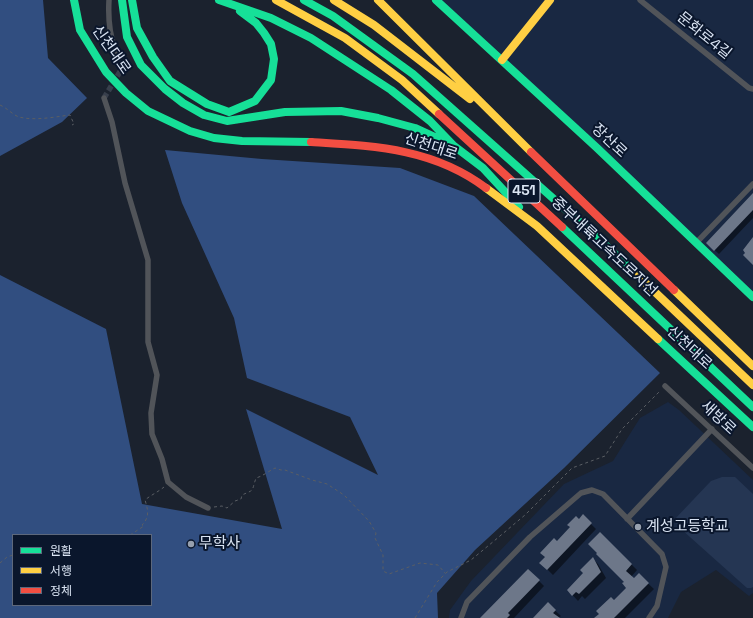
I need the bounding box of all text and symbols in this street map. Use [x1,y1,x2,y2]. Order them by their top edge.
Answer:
street label: 문화로4길 [673,9,735,63]
street label: 신천대로 [88,22,134,78]
street label: 장산로 [588,120,630,162]
street label: 신천대로 [402,130,460,164]
road number: 451 [508,179,540,203]
street label: 중부내륙고속도로지선 [547,193,661,301]
street label: 신천대로 [663,323,715,373]
street label: 새방로 [697,397,739,439]
place label: 계성고등학교 [646,518,729,536]
marker: 계성고등학교 [633,522,643,532]
legend [12,534,152,606]
place label: 무학사 [199,535,240,553]
marker: 무학사 [186,539,196,549]
text: 원활 [50,543,72,559]
text: 서행 [50,563,72,579]
text: 정체 [50,583,72,599]

